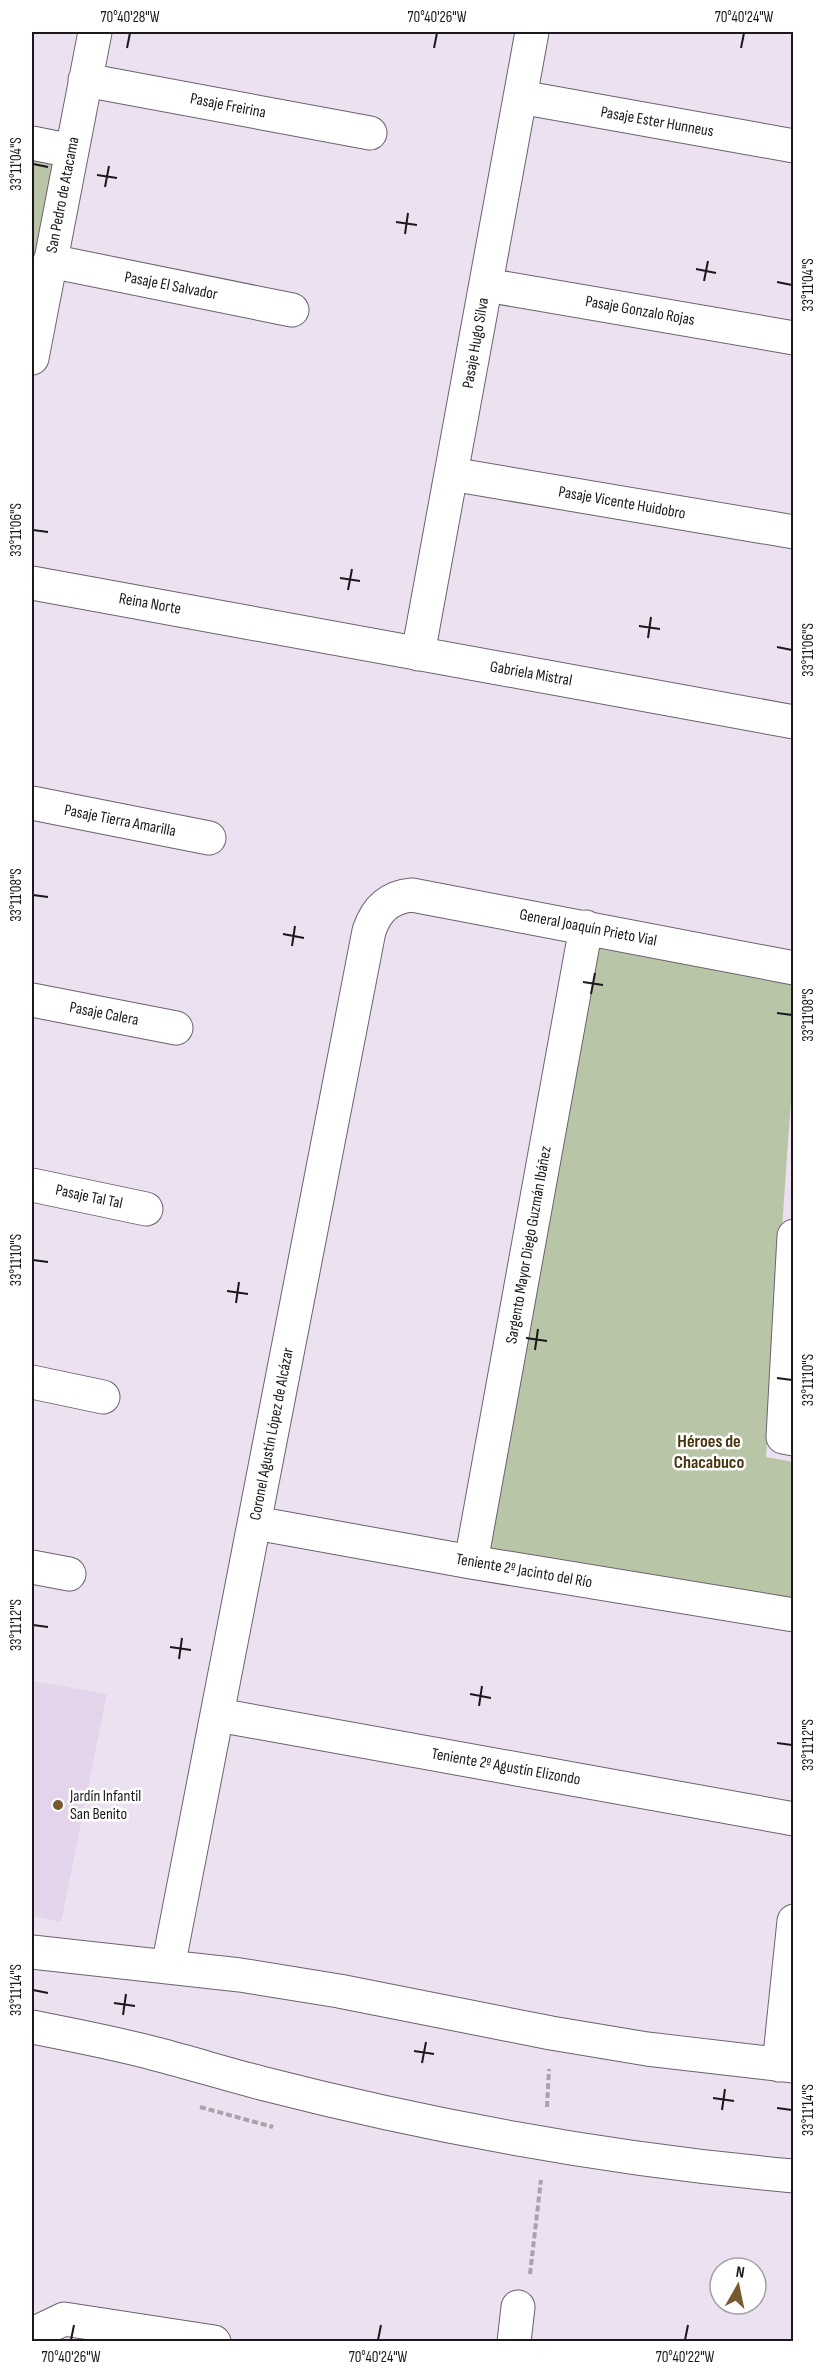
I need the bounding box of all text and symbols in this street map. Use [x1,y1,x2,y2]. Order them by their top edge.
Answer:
text: 70°40'28"W [101,8,160,27]
text: 70°40'26"W [408,8,467,27]
text: 70°40'24"W [715,8,774,27]
street label: Pasaje Freirina [189,89,267,123]
street label: Pasaje Ester Hunneus [599,103,715,141]
street label: San Pedro de Atacama [42,135,84,255]
text: 33°11'04"S [7,137,26,191]
text: 33°11'04"S [799,258,818,312]
street label: Pasaje El Salvador [123,268,220,304]
street label: Pasaje Gonzalo Rojas [584,292,696,330]
street label: Pasaje Hugo Silva [459,296,493,390]
street label: Pasaje Vicente Huidobro [557,482,687,524]
text: 33°11'06"S [7,503,26,557]
street label: Reina Norte [117,589,183,619]
text: 33°11'06"S [799,623,818,677]
street label: Gabriela Mistral [488,657,574,691]
street label: Pasaje Tierra Amarilla [63,801,177,841]
text: 33°11'08"S [7,868,26,922]
street label: General Joaquín Prieto Vial [518,905,658,951]
text: 33°11'08"S [799,988,818,1042]
street label: Pasaje Calera [68,998,140,1030]
street label: Sargento Mayor Diego Guzmán Ibáñez [502,1144,556,1345]
street label: Pasaje Tal Tal [54,1181,124,1213]
text: 33°11'10"S [7,1234,26,1286]
street label: Coronel Agustín López de Alcázar [246,1346,298,1522]
text: 33°11'10"S [799,1354,818,1406]
district label: Héroes de Chacabuco [674,1431,744,1473]
street label: Teniente 2º Jacinto del Río [454,1550,594,1592]
text: 33°11'12"S [7,1599,26,1651]
text: 33°11'12"S [799,1719,818,1771]
street label: Teniente 2º Agustín Elizondo [430,1745,582,1789]
place label: Jardín Infantil San Benito [69,1787,141,1824]
marker: Jardín Infantil San Benito [51,1798,65,1812]
text: 33°11'14"S [7,1964,26,2016]
text: 33°11'14"S [799,2084,818,2136]
north arrow [708,2256,768,2316]
text: N [734,2263,746,2283]
text: 70°40'26"W [42,2348,101,2367]
text: 70°40'24"W [349,2348,408,2367]
text: 70°40'22"W [656,2348,715,2367]

